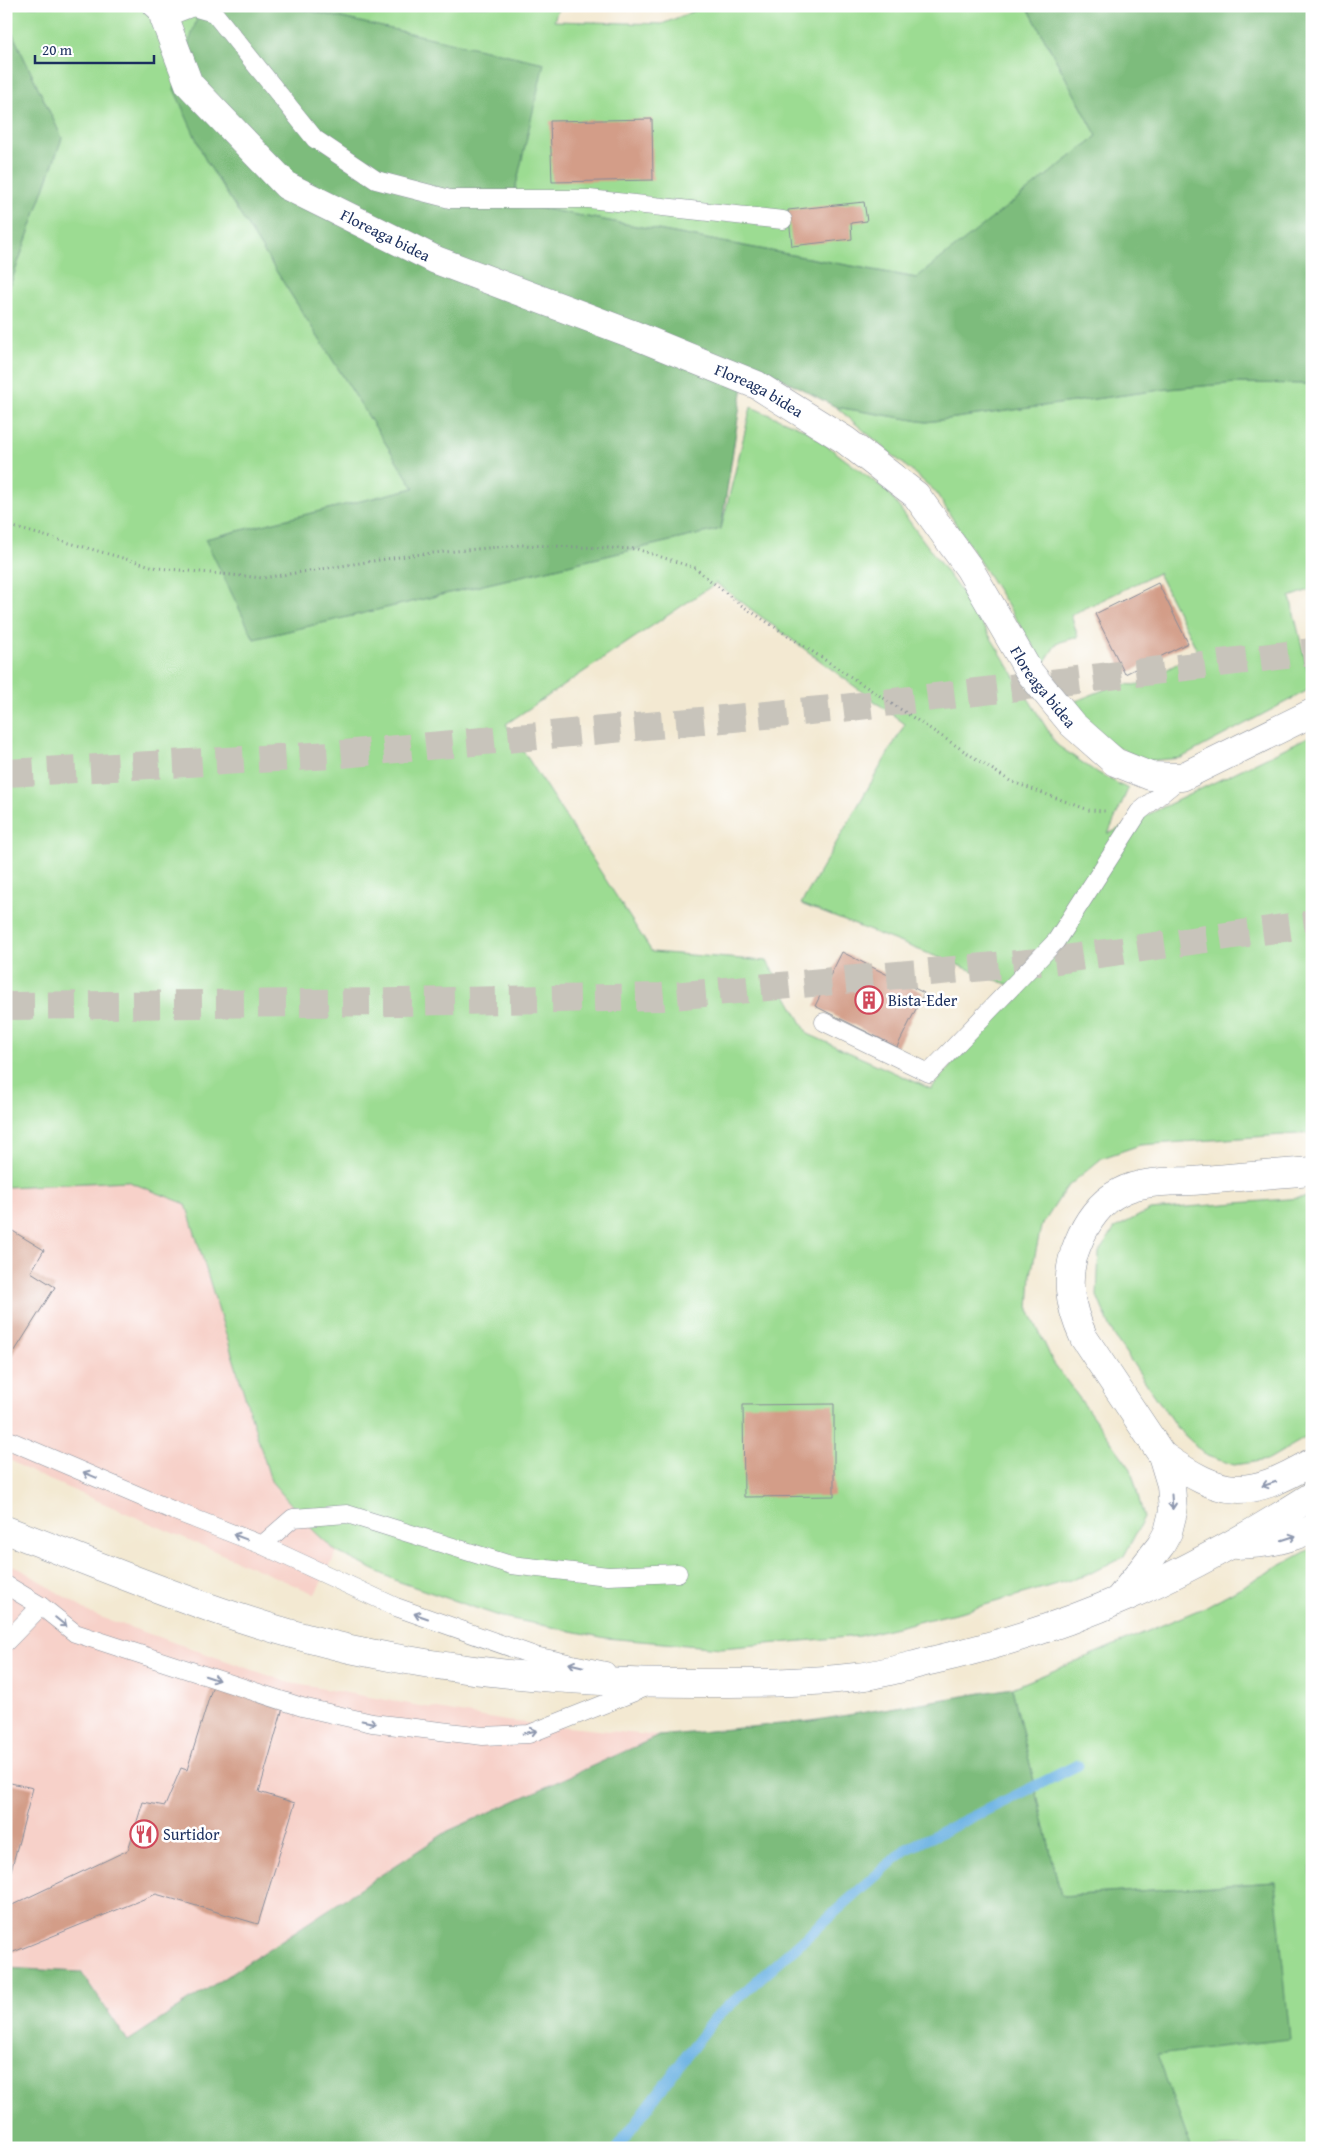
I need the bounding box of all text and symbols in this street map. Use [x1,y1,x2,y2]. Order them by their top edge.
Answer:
scale bar [35,32,154,64]
text: 20 m [42,39,73,60]
street label: Floreaga bidea [337,203,435,268]
street label: Floreaga bidea [711,357,809,423]
street label: Floreaga bidea [1005,641,1082,733]
building icon: Bista-Eder [854,985,884,1015]
place label: Bista-Eder [888,988,958,1012]
one-way arrow [83,1469,98,1479]
one-way arrow [1261,1479,1277,1489]
one-way arrow [1168,1494,1177,1510]
one-way arrow [233,1531,248,1541]
one-way arrow [1281,1533,1296,1542]
one-way arrow [414,1611,429,1620]
one-way arrow [54,1616,67,1627]
one-way arrow [568,1660,584,1669]
one-way arrow [204,1674,220,1683]
one-way arrow [360,1717,376,1727]
one-way arrow [521,1727,537,1736]
restaurant icon: Surtidor [129,1819,159,1849]
place label: Surtidor [163,1822,220,1846]

